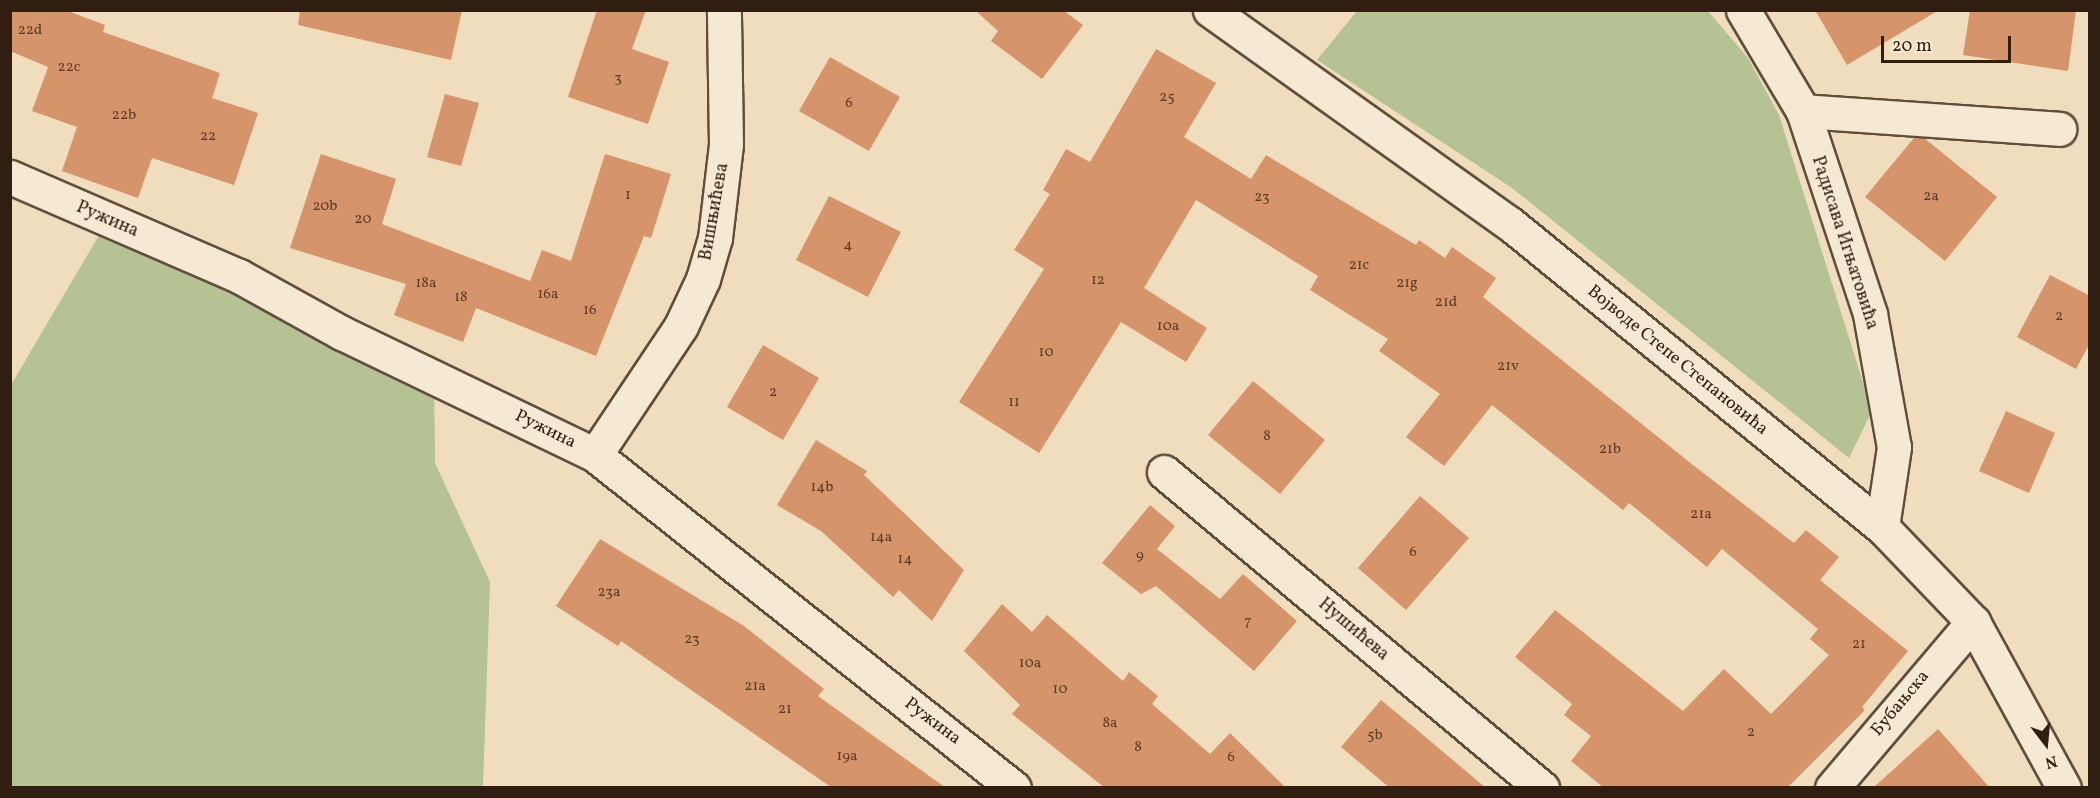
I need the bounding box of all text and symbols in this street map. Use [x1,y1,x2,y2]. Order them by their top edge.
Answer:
house number: 22d [18,22,42,40]
scale bar [1884,24,2014,62]
text: 20 m [1892,34,1932,59]
house number: 22c [58,59,80,77]
house number: 3 [614,70,622,88]
house number: 25 [1159,89,1175,107]
house number: 6 [845,95,853,113]
house number: 22b [112,107,136,125]
house number: 22 [200,128,216,146]
street label: Радисава Игњатовића [1806,154,1882,332]
street label: Вишњићева [696,161,734,263]
house number: 1 [625,187,631,205]
house number: 2a [1923,188,1939,206]
house number: 23 [1254,189,1270,207]
street label: Ружина [73,197,141,243]
house number: 20b [312,198,338,216]
house number: 20 [355,211,371,229]
house number: 4 [844,237,852,255]
house number: 21c [1349,257,1369,275]
house number: 12 [1091,272,1105,290]
house number: 18a [416,275,436,293]
house number: 21g [1396,275,1418,293]
street label: Војводе Степе Степановића [1582,281,1772,441]
house number: 16a [538,286,558,304]
house number: 18 [454,289,468,307]
house number: 21d [1435,294,1457,312]
house number: 16 [583,302,597,320]
house number: 2 [2055,308,2063,326]
house number: 10a [1157,318,1179,336]
house number: 10 [1039,344,1053,362]
house number: 21v [1497,358,1519,376]
house number: 2 [769,384,777,402]
house number: 11 [1008,394,1020,412]
street label: Ружина [511,406,579,454]
house number: 8 [1263,428,1271,446]
house number: 21b [1599,441,1621,459]
house number: 14b [811,479,833,497]
house number: 21a [1690,506,1712,524]
house number: 14a [870,529,892,547]
house number: 6 [1409,544,1417,562]
house number: 9 [1136,547,1144,565]
house number: 14 [898,551,912,569]
house number: 23a [598,584,620,602]
street label: Нушићева [1313,594,1393,666]
house number: 7 [1244,613,1252,631]
house number: 23 [684,631,700,649]
house number: 21 [1852,636,1866,654]
house number: 10a [1019,655,1041,673]
street label: Бубањска [1867,667,1935,741]
house number: 21a [744,678,766,696]
house number: 10 [1053,681,1067,699]
street label: Ружина [899,694,965,750]
house number: 21 [778,701,792,719]
north arrow [2016,714,2076,774]
house number: 8a [1102,715,1118,733]
house number: 2 [1747,724,1755,742]
house number: 5b [1367,727,1383,745]
house number: 8 [1134,739,1142,757]
house number: 19a [836,748,858,766]
house number: 6 [1227,749,1235,767]
text: N [2042,749,2060,773]

